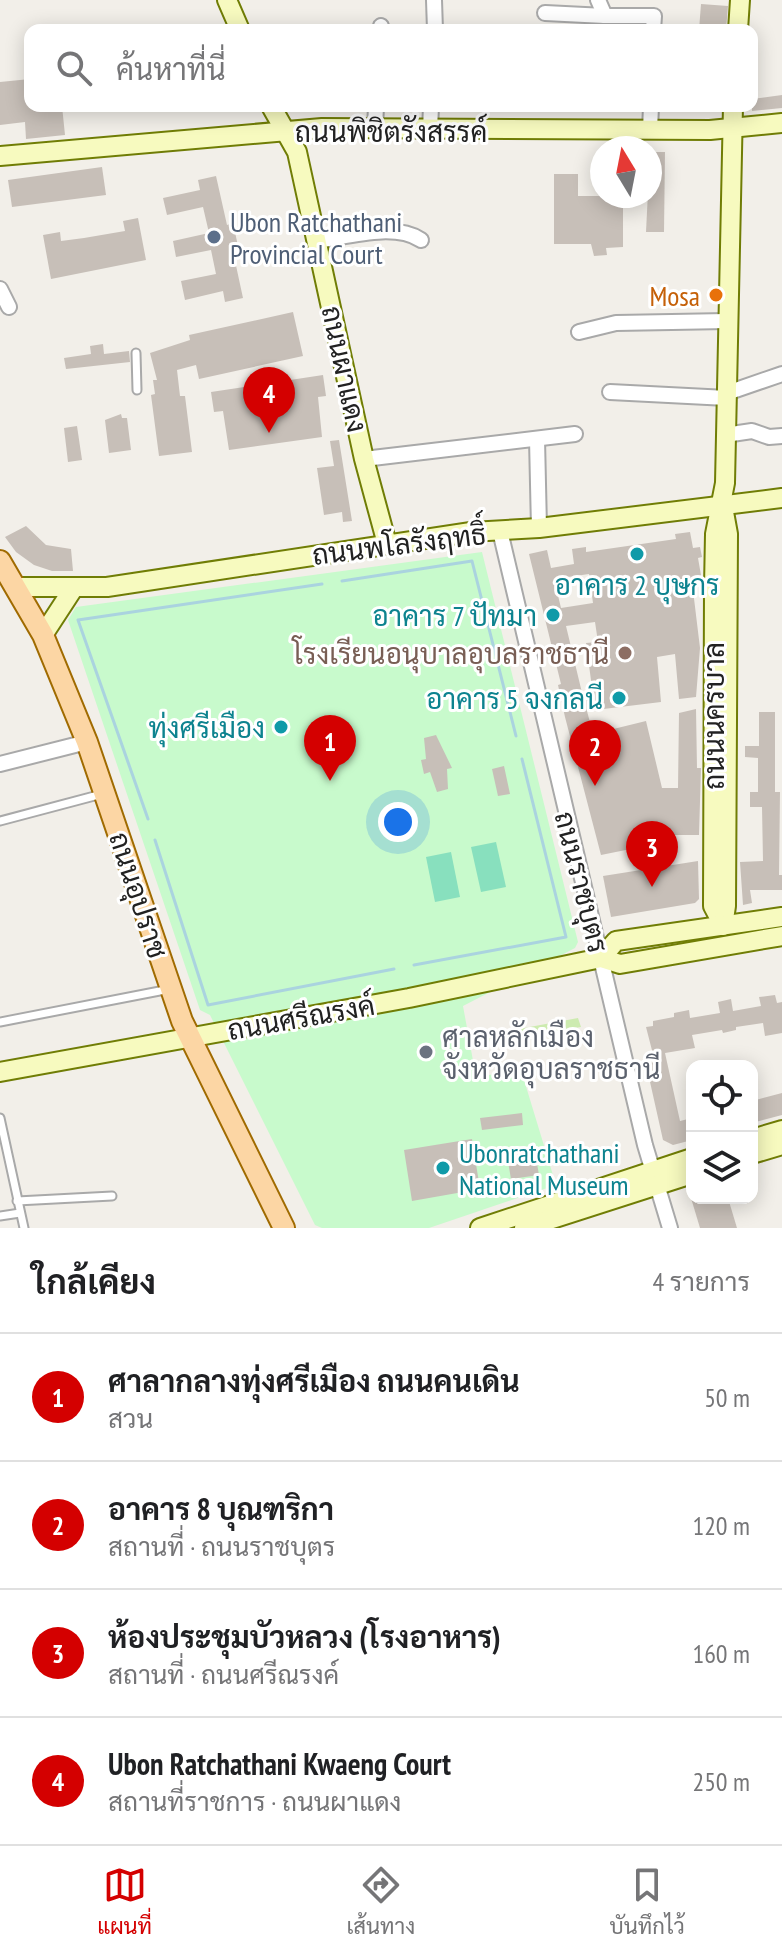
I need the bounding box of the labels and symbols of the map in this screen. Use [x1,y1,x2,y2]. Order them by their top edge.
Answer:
street label: ถนนพิชิตรังสรรค์ [295,113,487,150]
north arrow [590,136,662,208]
place label: Ubon Ratchathani Provincial Court [230,203,402,272]
marker: Ubon Ratchathani Provincial Court [205,228,223,246]
place label: Mosa [649,277,700,314]
marker: Mosa [707,286,725,304]
street label: ถนนผาแดง [314,302,376,436]
pin: 4 [243,367,295,433]
street label: ถนนพโลรังฤทธิ์ [309,510,488,573]
marker: อาคาร 2 บุษกร [628,545,646,563]
place label: อาคาร 2 บุษกร [554,566,720,605]
place label: อาคาร 7 ปัทมา [372,597,537,634]
marker: อาคาร 7 ปัทมา [544,606,562,624]
place label: โรงเรียนอนุบาลอุบลราชธานี [290,635,609,674]
street label: ถนนนครบาล [695,642,732,790]
marker: โรงเรียนอนุบาลอุบลราชธานี [616,644,634,662]
place label: อาคาร 5 จงกลนี [426,680,603,717]
marker: อาคาร 5 จงกลนี [610,689,628,707]
place label: ทุ่งศรีเมือง [148,709,265,748]
pin: 1 [304,715,356,781]
marker: ทุ่งศรีเมือง [272,718,290,736]
pin: 2 [569,720,621,786]
your location [378,802,418,842]
street label: ถนนราชบุตร [545,807,617,957]
pin: 3 [626,821,678,887]
street label: ถนนอุปราช [99,827,177,964]
street label: ถนนศรีณรงค์ [225,986,377,1048]
place label: ศาลหลักเมือง จังหวัดอุบลราชธานี [442,1018,660,1089]
marker: ศาลหลักเมือง จังหวัดอุบลราชธานี [417,1043,435,1061]
place label: Ubonratchathani National Museum [459,1134,629,1203]
marker: Ubonratchathani National Museum [434,1159,452,1177]

